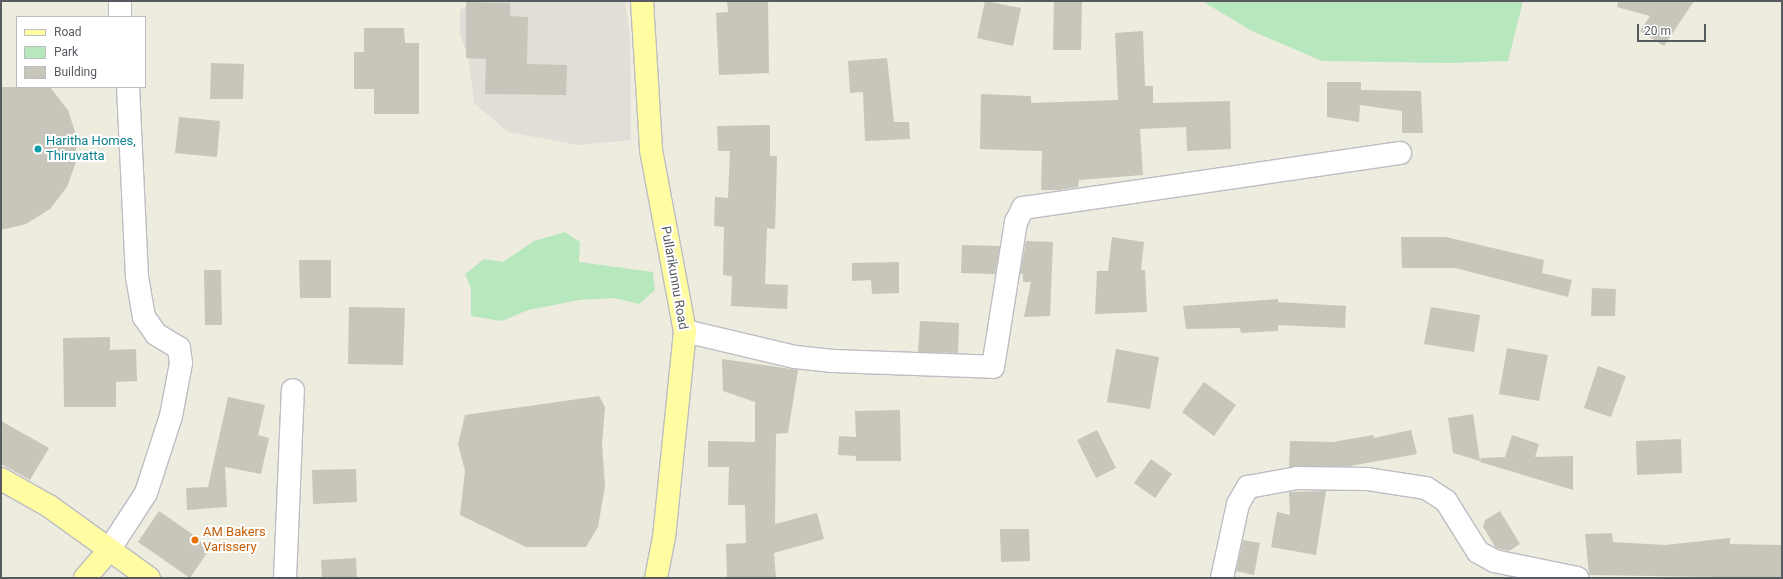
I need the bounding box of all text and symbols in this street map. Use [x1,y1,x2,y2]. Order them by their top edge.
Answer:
legend [16,16,146,88]
scale bar [1639,16,1708,42]
text: 20 m [1644,24,1671,38]
text: Road [54,25,82,39]
text: Park [54,45,78,59]
text: Building [54,65,97,79]
place label: Haritha Homes, Thiruvatta [46,134,136,165]
marker: Haritha Homes, Thiruvatta [33,144,43,154]
street label: Pullarikunnu Road [657,225,691,331]
place label: AM Bakers Varissery [203,525,266,556]
marker: AM Bakers Varissery [190,535,200,545]

